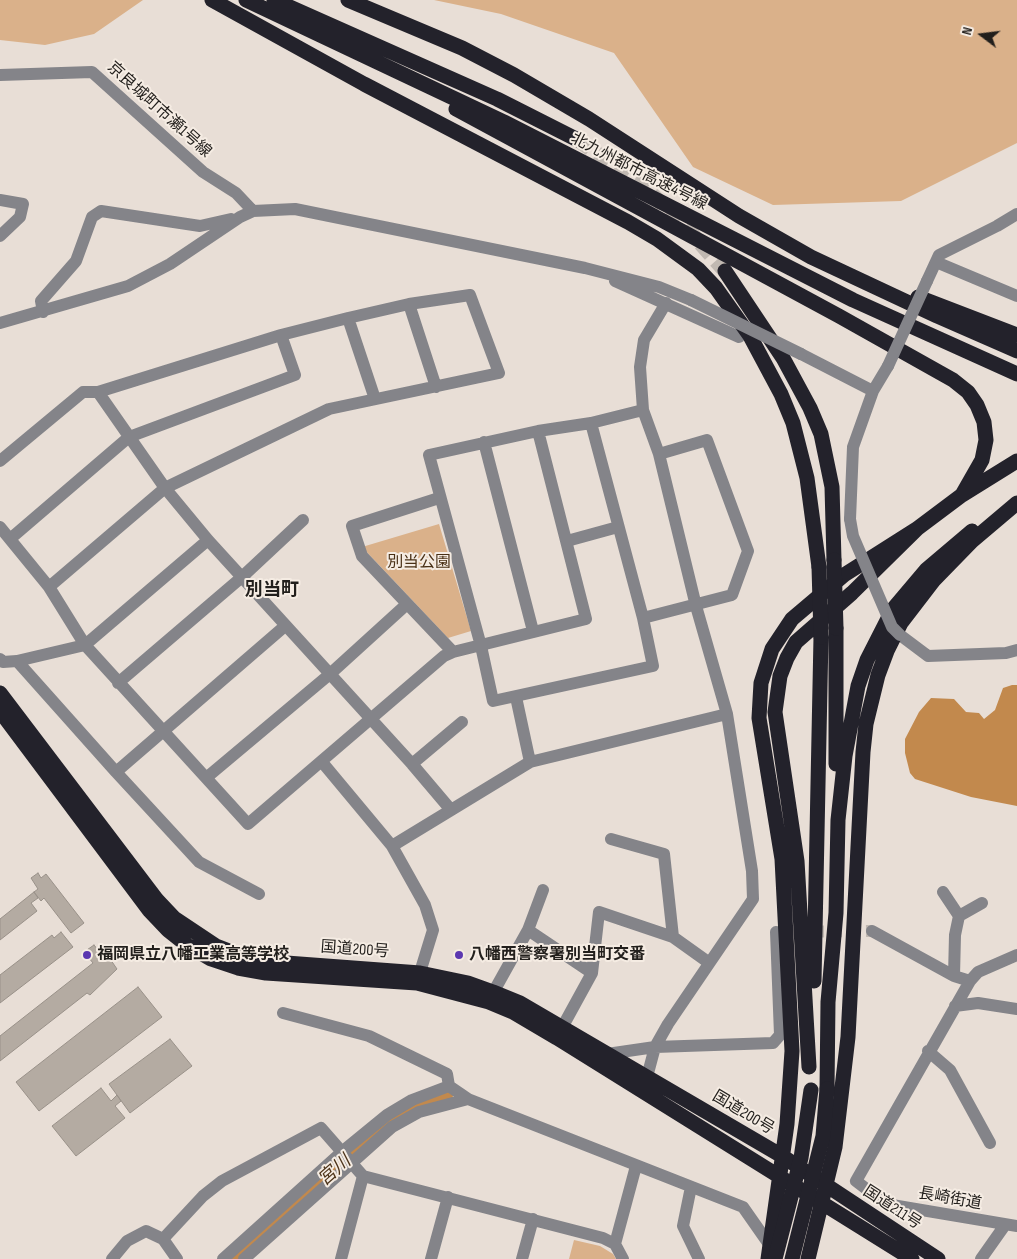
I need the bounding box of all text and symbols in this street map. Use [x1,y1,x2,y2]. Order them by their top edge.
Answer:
north arrow [957,10,1007,60]
text: N [958,25,976,37]
street label: 京良城町市瀬1号線 [103,58,215,162]
street label: 北九州都市高速4号線 [568,129,710,215]
park label: 別当公園 [387,553,451,573]
district label: 別当町 [245,579,299,601]
street label: 国道200号 [320,938,390,962]
place label: 福岡県立八幡工業高等学校 [97,945,289,965]
place label: 八幡西警察署別当町交番 [469,945,645,965]
marker: 福岡県立八幡工業高等学校 [81,949,93,961]
marker: 八幡西警察署別当町交番 [453,949,465,961]
street label: 国道200号 [709,1087,777,1139]
water label: 宮川 [314,1151,356,1191]
street label: 国道211号 [859,1182,925,1234]
street label: 長崎街道 [917,1184,983,1214]

